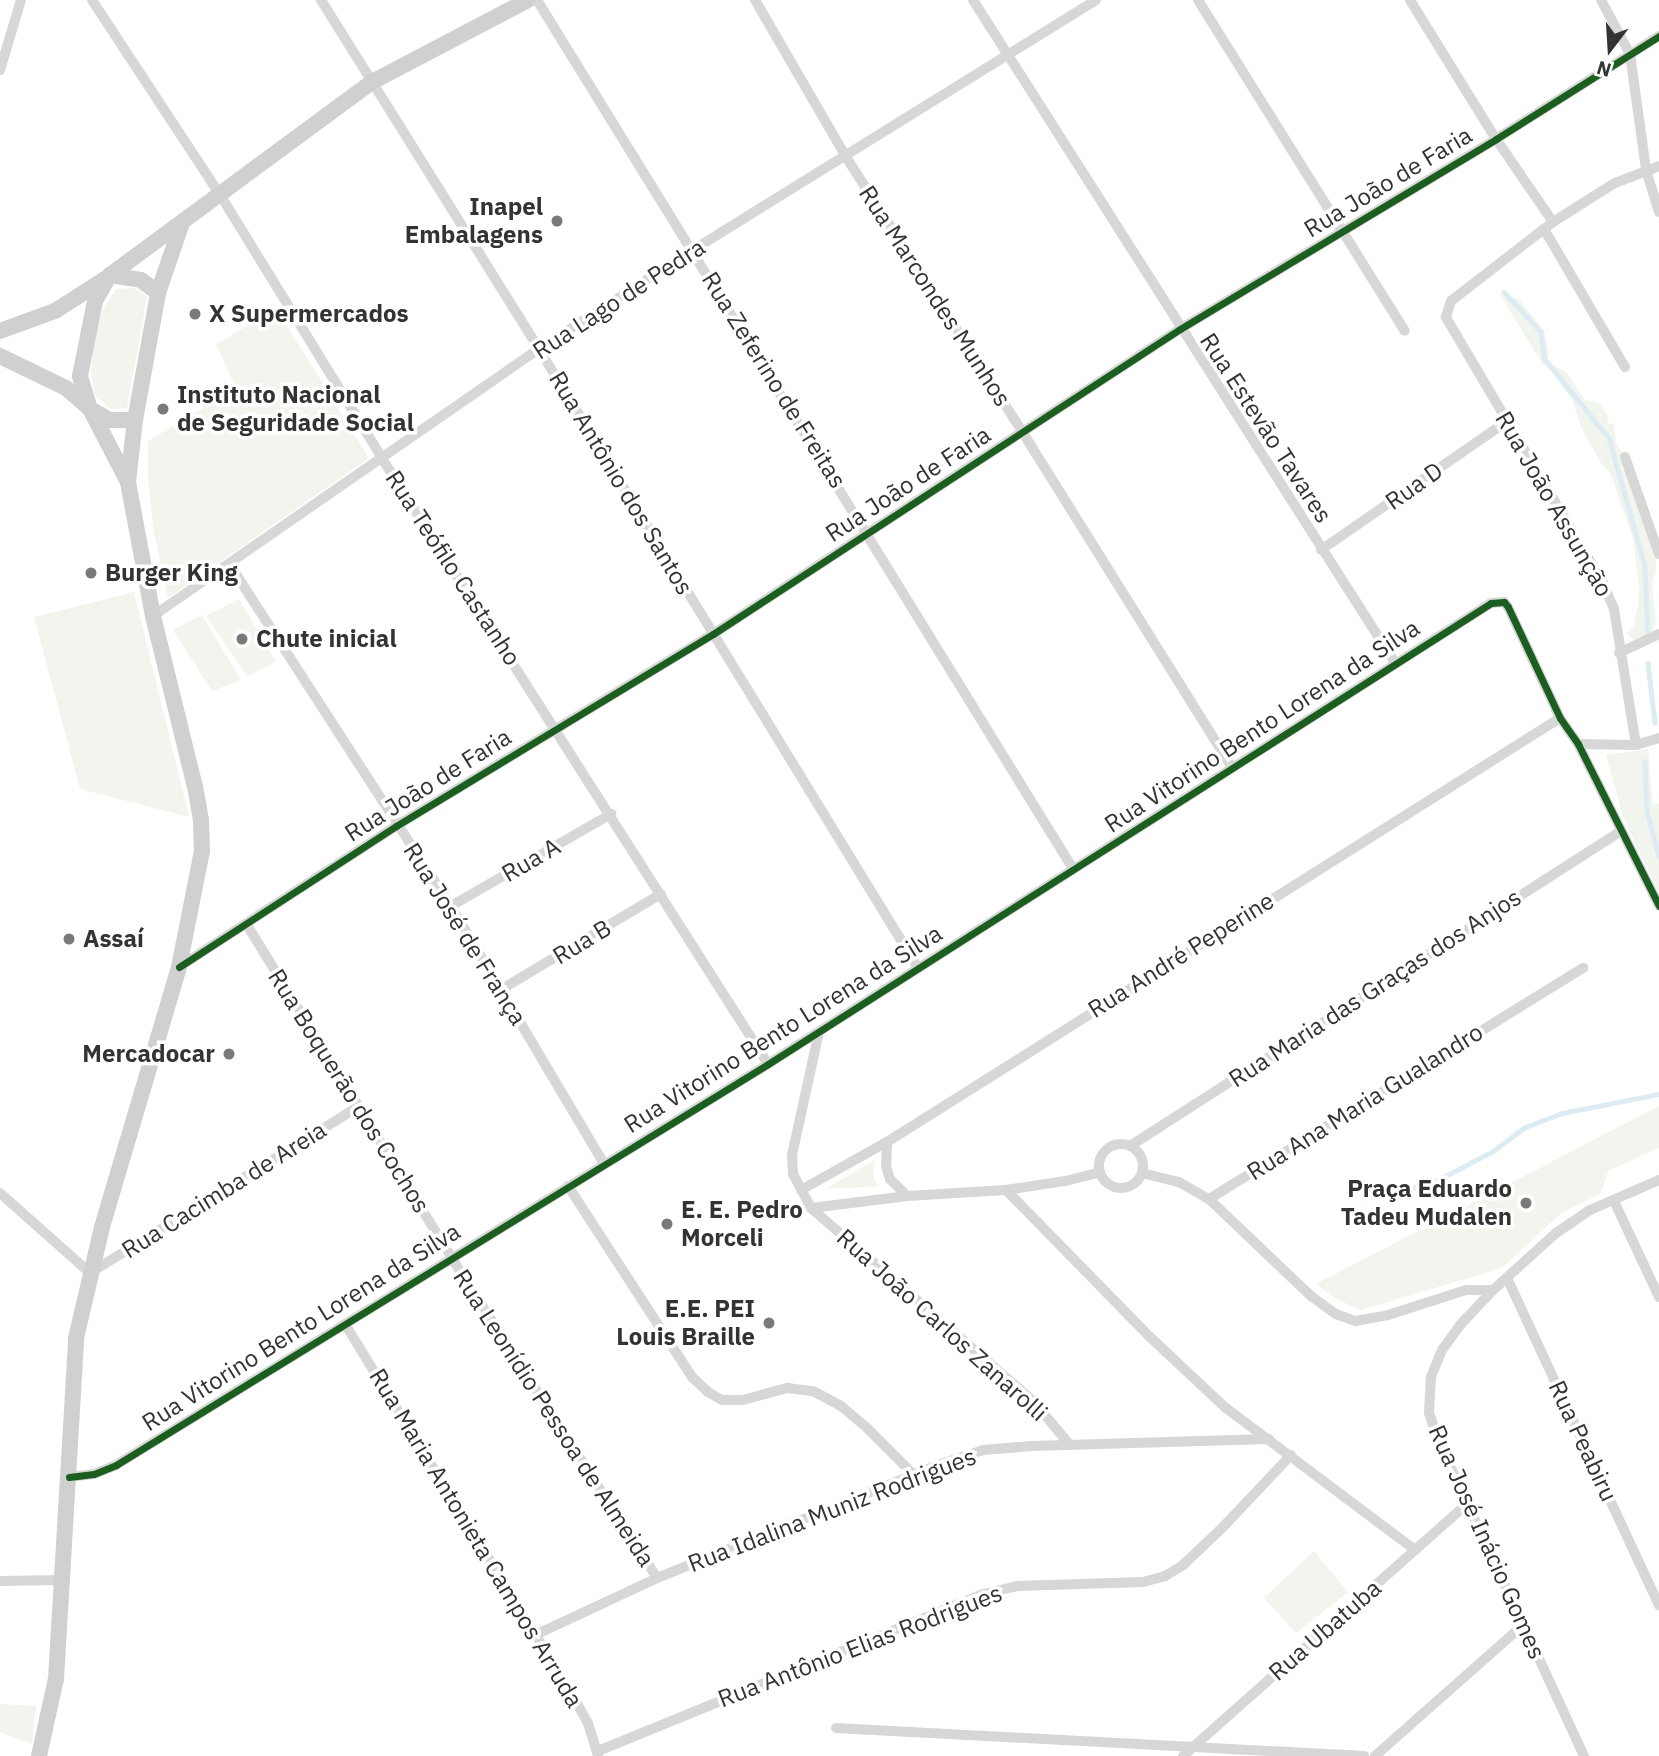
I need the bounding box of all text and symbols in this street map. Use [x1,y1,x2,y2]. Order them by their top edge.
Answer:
north arrow [1575,14,1645,84]
text: N [1594,56,1614,83]
street label: Rua João de Faria [1299,121,1477,243]
street label: Rua Marcondes Munhos [853,180,1017,412]
place label: Inapel Embalagens [405,193,543,249]
marker: Inapel Embalagens [549,213,565,229]
street label: Rua Lago de Pedra [528,233,710,365]
street label: Rua Zeferino de Freitas [696,267,852,493]
place label: X Supermercados [209,300,409,328]
marker: X Supermercados [187,306,203,322]
street label: Rua Estevão Tavares [1194,328,1338,528]
street label: Rua Antônio dos Santos [543,366,699,600]
place label: Instituto Nacional de Seguridade Social [177,381,414,437]
marker: Instituto Nacional de Seguridade Social [155,401,171,417]
street label: Rua João Assunção [1489,406,1619,602]
street label: Rua João de Faria [820,420,996,548]
street label: Rua D [1380,456,1448,516]
street label: Rua Teófilo Castanho [379,465,527,671]
place label: Burger King [105,559,238,587]
marker: Burger King [83,565,99,581]
street label: Rua Vitorino Bento Lorena da Silva [1099,613,1425,839]
place label: Chute inicial [256,625,397,653]
marker: Chute inicial [234,631,250,647]
street label: Rua João de Faria [339,722,517,848]
street label: Rua A [497,832,565,888]
street label: Rua José de França [397,838,533,1030]
street label: Rua Maria das Graças dos Anjos [1224,883,1526,1093]
street label: Rua André Peperine [1083,886,1279,1024]
street label: Rua B [548,913,616,971]
street label: Rua Vitorino Bento Lorena da Silva [619,919,947,1139]
place label: Assaí [83,925,144,953]
marker: Assaí [61,931,77,947]
street label: Rua Boquerão dos Cochos [262,964,436,1218]
street label: Rua Ana Maria Gualandro [1242,1018,1488,1186]
place label: Mercadocar [82,1040,215,1068]
marker: Mercadocar [221,1046,237,1062]
street label: Rua Cacimba de Areia [117,1115,331,1265]
place label: Praça Eduardo Tadeu Mudalen [1341,1175,1512,1231]
marker: Praça Eduardo Tadeu Mudalen [1518,1195,1534,1211]
place label: E. E. Pedro Morceli [681,1196,803,1252]
marker: E. E. Pedro Morceli [659,1216,675,1232]
street label: Rua Vitorino Bento Lorena da Silva [137,1217,465,1437]
street label: Rua João Carlos Zanarolli [831,1223,1053,1427]
street label: Rua Leonídio Pessoa de Almeida [447,1264,661,1572]
place label: E.E. PEI Louis Braille [616,1295,755,1351]
marker: E.E. PEI Louis Braille [761,1315,777,1331]
street label: Rua Maria Antonieta Campos Arruda [363,1363,589,1713]
street label: Rua Peabiru [1543,1376,1623,1506]
street label: Rua José Inácio Gomes [1422,1421,1552,1663]
street label: Rua Idalina Muniz Rodrigues [684,1442,980,1578]
street label: Rua Ubatuba [1263,1573,1387,1687]
street label: Rua Antônio Elias Rodrigues [714,1578,1006,1714]

